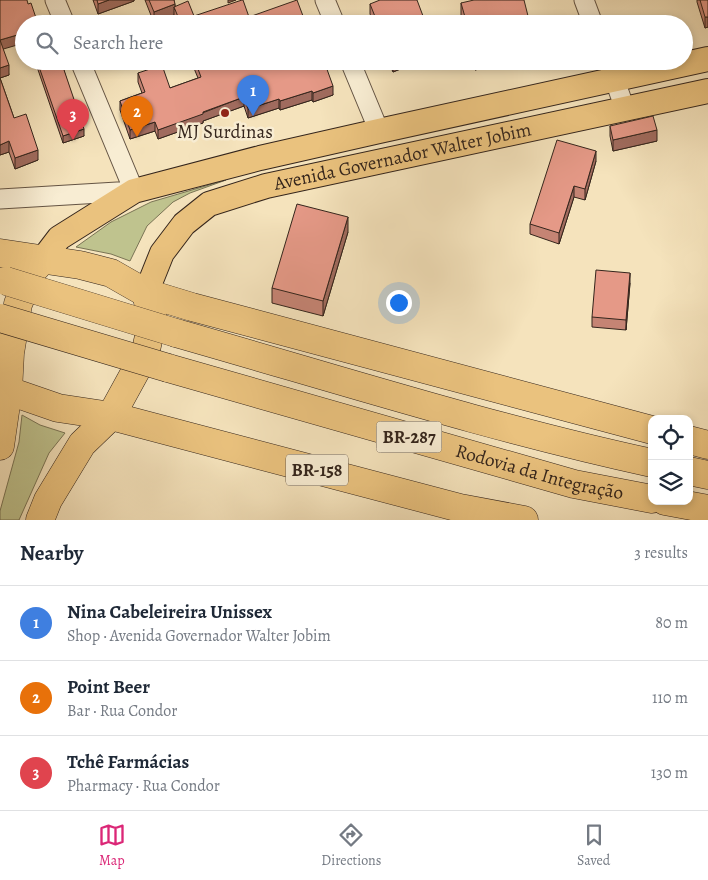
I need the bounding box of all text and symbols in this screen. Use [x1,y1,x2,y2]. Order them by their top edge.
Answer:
search box [15,15,693,70]
icon: search [33,29,61,57]
text: Search here [73,30,163,56]
pin: 1 [237,75,269,116]
pin: 2 [121,96,153,137]
pin: 3 [57,99,89,140]
marker: MJ Surdinas [219,107,231,119]
street label: Avenida Governador Walter Jobim [270,116,534,197]
place label: MJ Surdinas [177,119,273,145]
your location [386,290,412,316]
map controls [648,415,693,505]
button: locate [648,415,693,460]
road number: BR-287 [376,422,442,452]
street label: Rodovia da Integração [453,438,626,506]
road number: BR-158 [286,454,348,486]
button: layers [648,460,693,505]
text: Nearby [20,539,83,567]
text: 3 results [634,542,688,564]
text: Nina Cabeleireira Unissex [67,599,272,625]
text: 1 [33,612,39,634]
text: 80 m [655,612,688,634]
text: Shop · Avenida Governador Walter Jobim [67,625,331,647]
text: Point Beer [67,674,150,700]
text: 2 [32,687,40,709]
text: 110 m [652,687,688,709]
text: Bar · Rua Condor [67,700,177,722]
text: Tchê Farmácias [67,749,189,775]
text: 3 [33,762,39,784]
text: 130 m [651,762,688,784]
text: Pharmacy · Rua Condor [67,775,220,797]
tab: Map [98,821,126,870]
tab: Directions [321,821,381,870]
tab: Saved [577,821,610,870]

